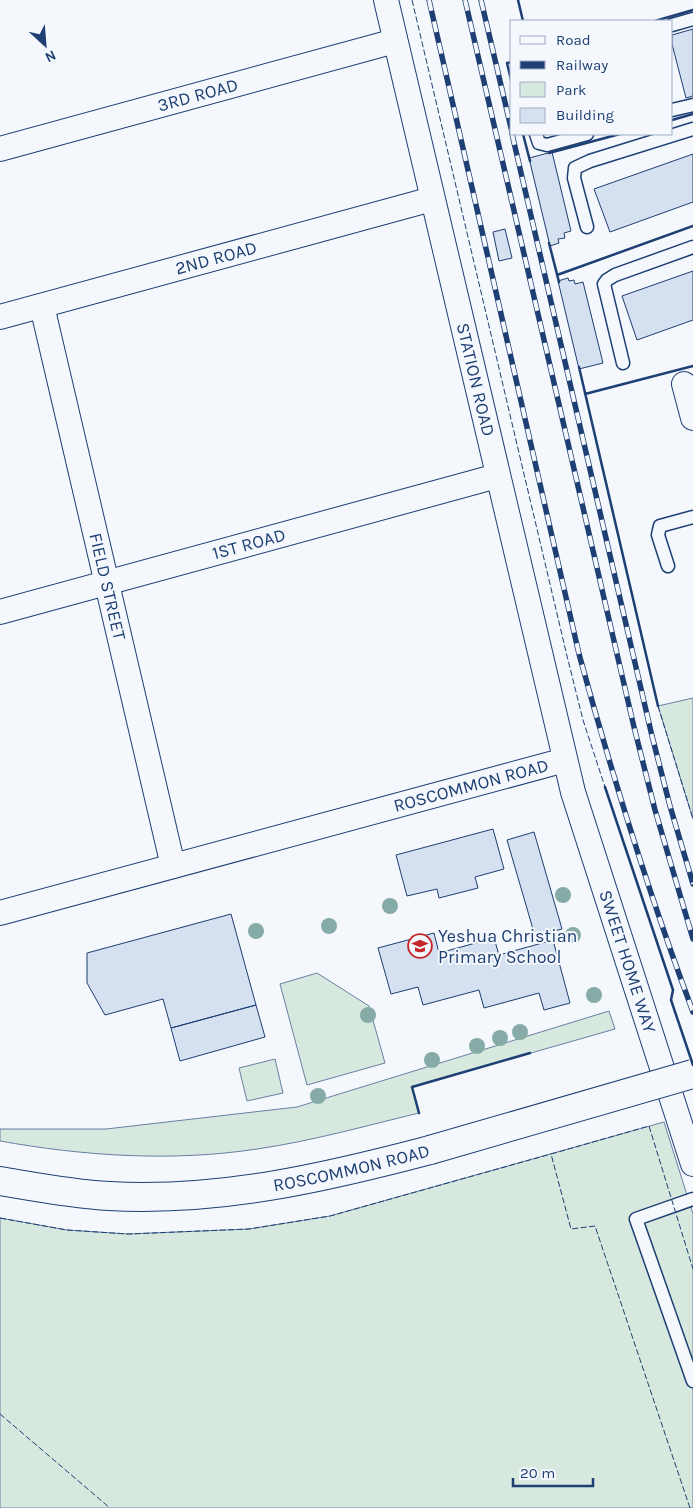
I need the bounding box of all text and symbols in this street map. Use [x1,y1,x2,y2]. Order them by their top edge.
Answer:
north arrow [20,20,70,70]
legend [510,20,673,135]
text: Road [556,31,591,49]
text: N [42,46,59,66]
text: Railway [556,56,608,74]
street label: 3RD ROAD [155,73,241,116]
text: Park [556,81,586,99]
text: Building [556,106,614,124]
street label: 2ND ROAD [173,236,259,280]
street label: STATION ROAD [452,321,500,439]
street label: 1ST ROAD [210,523,288,564]
street label: FIELD STREET [84,531,131,642]
street label: ROSCOMMON ROAD [391,754,551,817]
street label: SWEET HOME WAY [594,887,661,1036]
place label: Yeshua Christian Primary School [438,925,577,968]
school or university icon: Yeshua Christian Primary School [407,933,433,959]
street label: ROSCOMMON ROAD [271,1140,432,1196]
scale bar [513,1456,593,1488]
text: 20 m [520,1464,555,1482]

